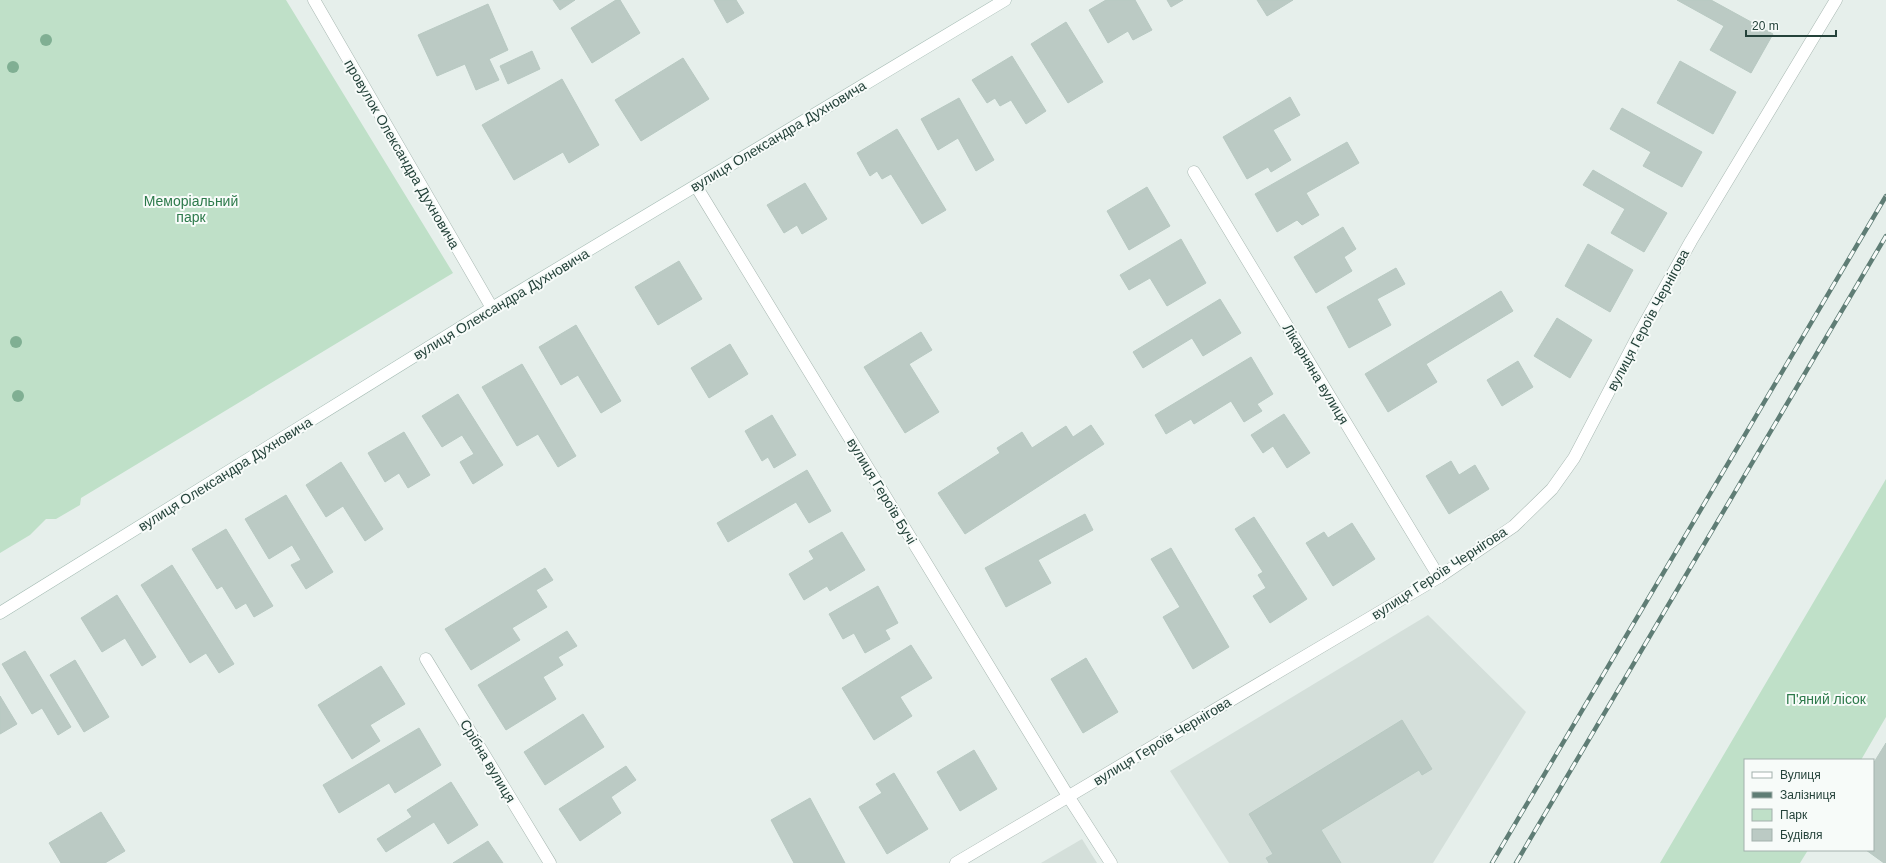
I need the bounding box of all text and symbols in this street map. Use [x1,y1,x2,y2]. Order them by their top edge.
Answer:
scale bar [1746,12,1836,38]
text: 20 m [1752,19,1779,33]
street label: провулок Олександра Духновича [341,57,463,252]
street label: вулиця Олександра Духновича [687,77,869,195]
park label: Меморіальний парк [144,193,238,225]
street label: вулиця Олександра Духновича [410,245,592,363]
street label: вулиця Героїв Чернігова [1604,246,1692,393]
street label: Лікарняна вулиця [1280,321,1352,427]
street label: вулиця Олександра Духновича [135,414,315,534]
street label: вулиця Героїв Бучі [844,435,920,547]
street label: вулиця Героїв Чернігова [1368,523,1510,623]
park label: П'яний лісок [1786,691,1867,707]
street label: вулиця Героїв Чернігова [1090,693,1234,789]
street label: Срібна вулиця [457,717,519,805]
legend [1744,759,1874,851]
text: Вулиця [1780,768,1821,782]
text: Залізниця [1780,788,1836,802]
text: Парк [1780,808,1808,822]
text: Будівля [1780,828,1822,842]

